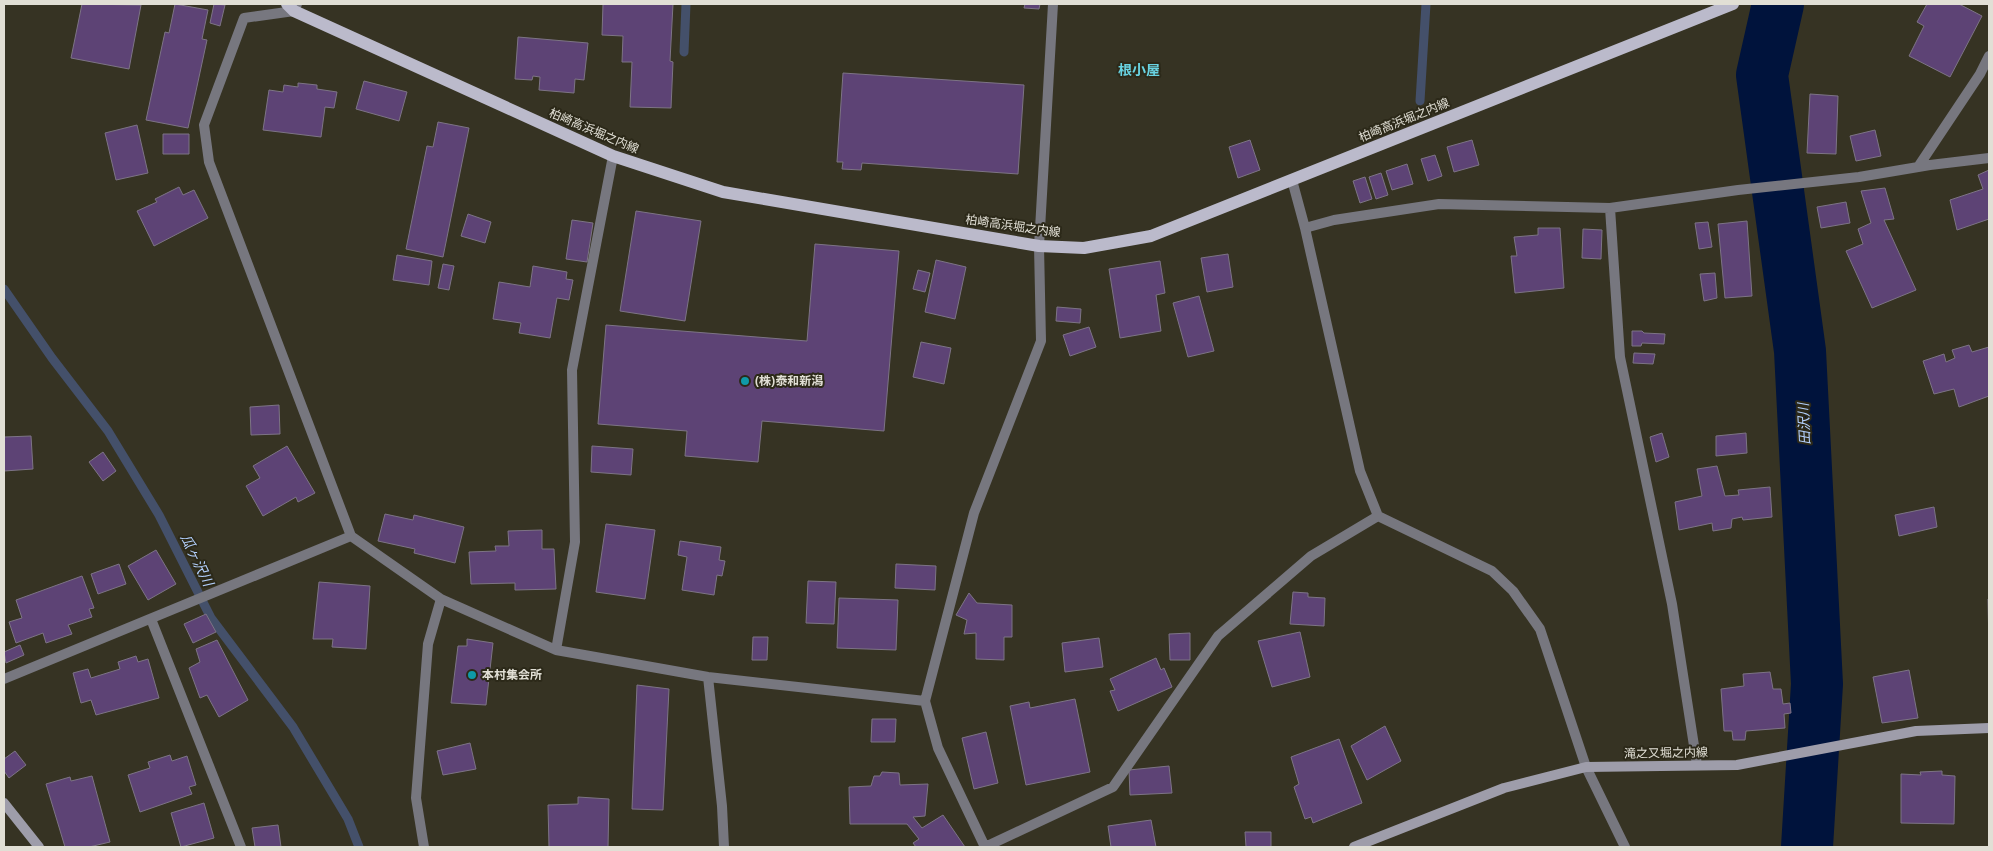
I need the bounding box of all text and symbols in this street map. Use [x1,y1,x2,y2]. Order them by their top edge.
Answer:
district label: 根小屋 [1118,60,1160,79]
street label: 柏崎高浜堀之内線 [1356,94,1452,145]
street label: 柏崎高浜堀之内線 [547,104,642,157]
street label: 柏崎高浜堀之内線 [964,210,1062,241]
place label: (株)泰和新潟 [755,372,823,389]
marker: (株)泰和新潟 [739,375,751,387]
water label: 田沢川 [1793,401,1814,445]
water label: 瓜ヶ沢川 [177,530,219,591]
place label: 本村集会所 [482,666,542,683]
marker: 本村集会所 [466,669,478,681]
street label: 滝之又堀之内線 [1624,743,1708,762]

